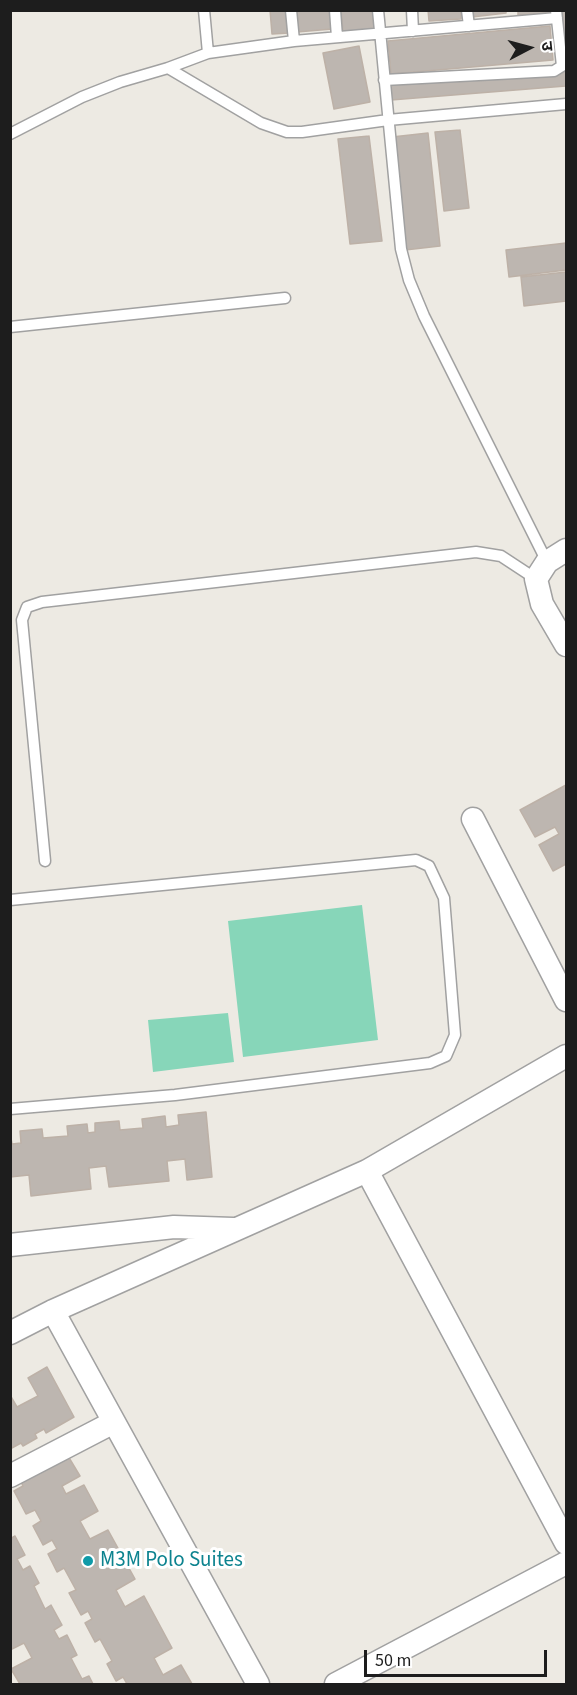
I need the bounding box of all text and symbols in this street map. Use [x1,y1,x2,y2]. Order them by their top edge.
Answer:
north arrow [499,18,559,78]
text: उ [535,40,558,52]
place label: M3M Polo Suites [100,1548,243,1574]
marker: M3M Polo Suites [81,1554,95,1568]
scale bar [367,1638,550,1676]
text: 50 m [375,1648,411,1673]

